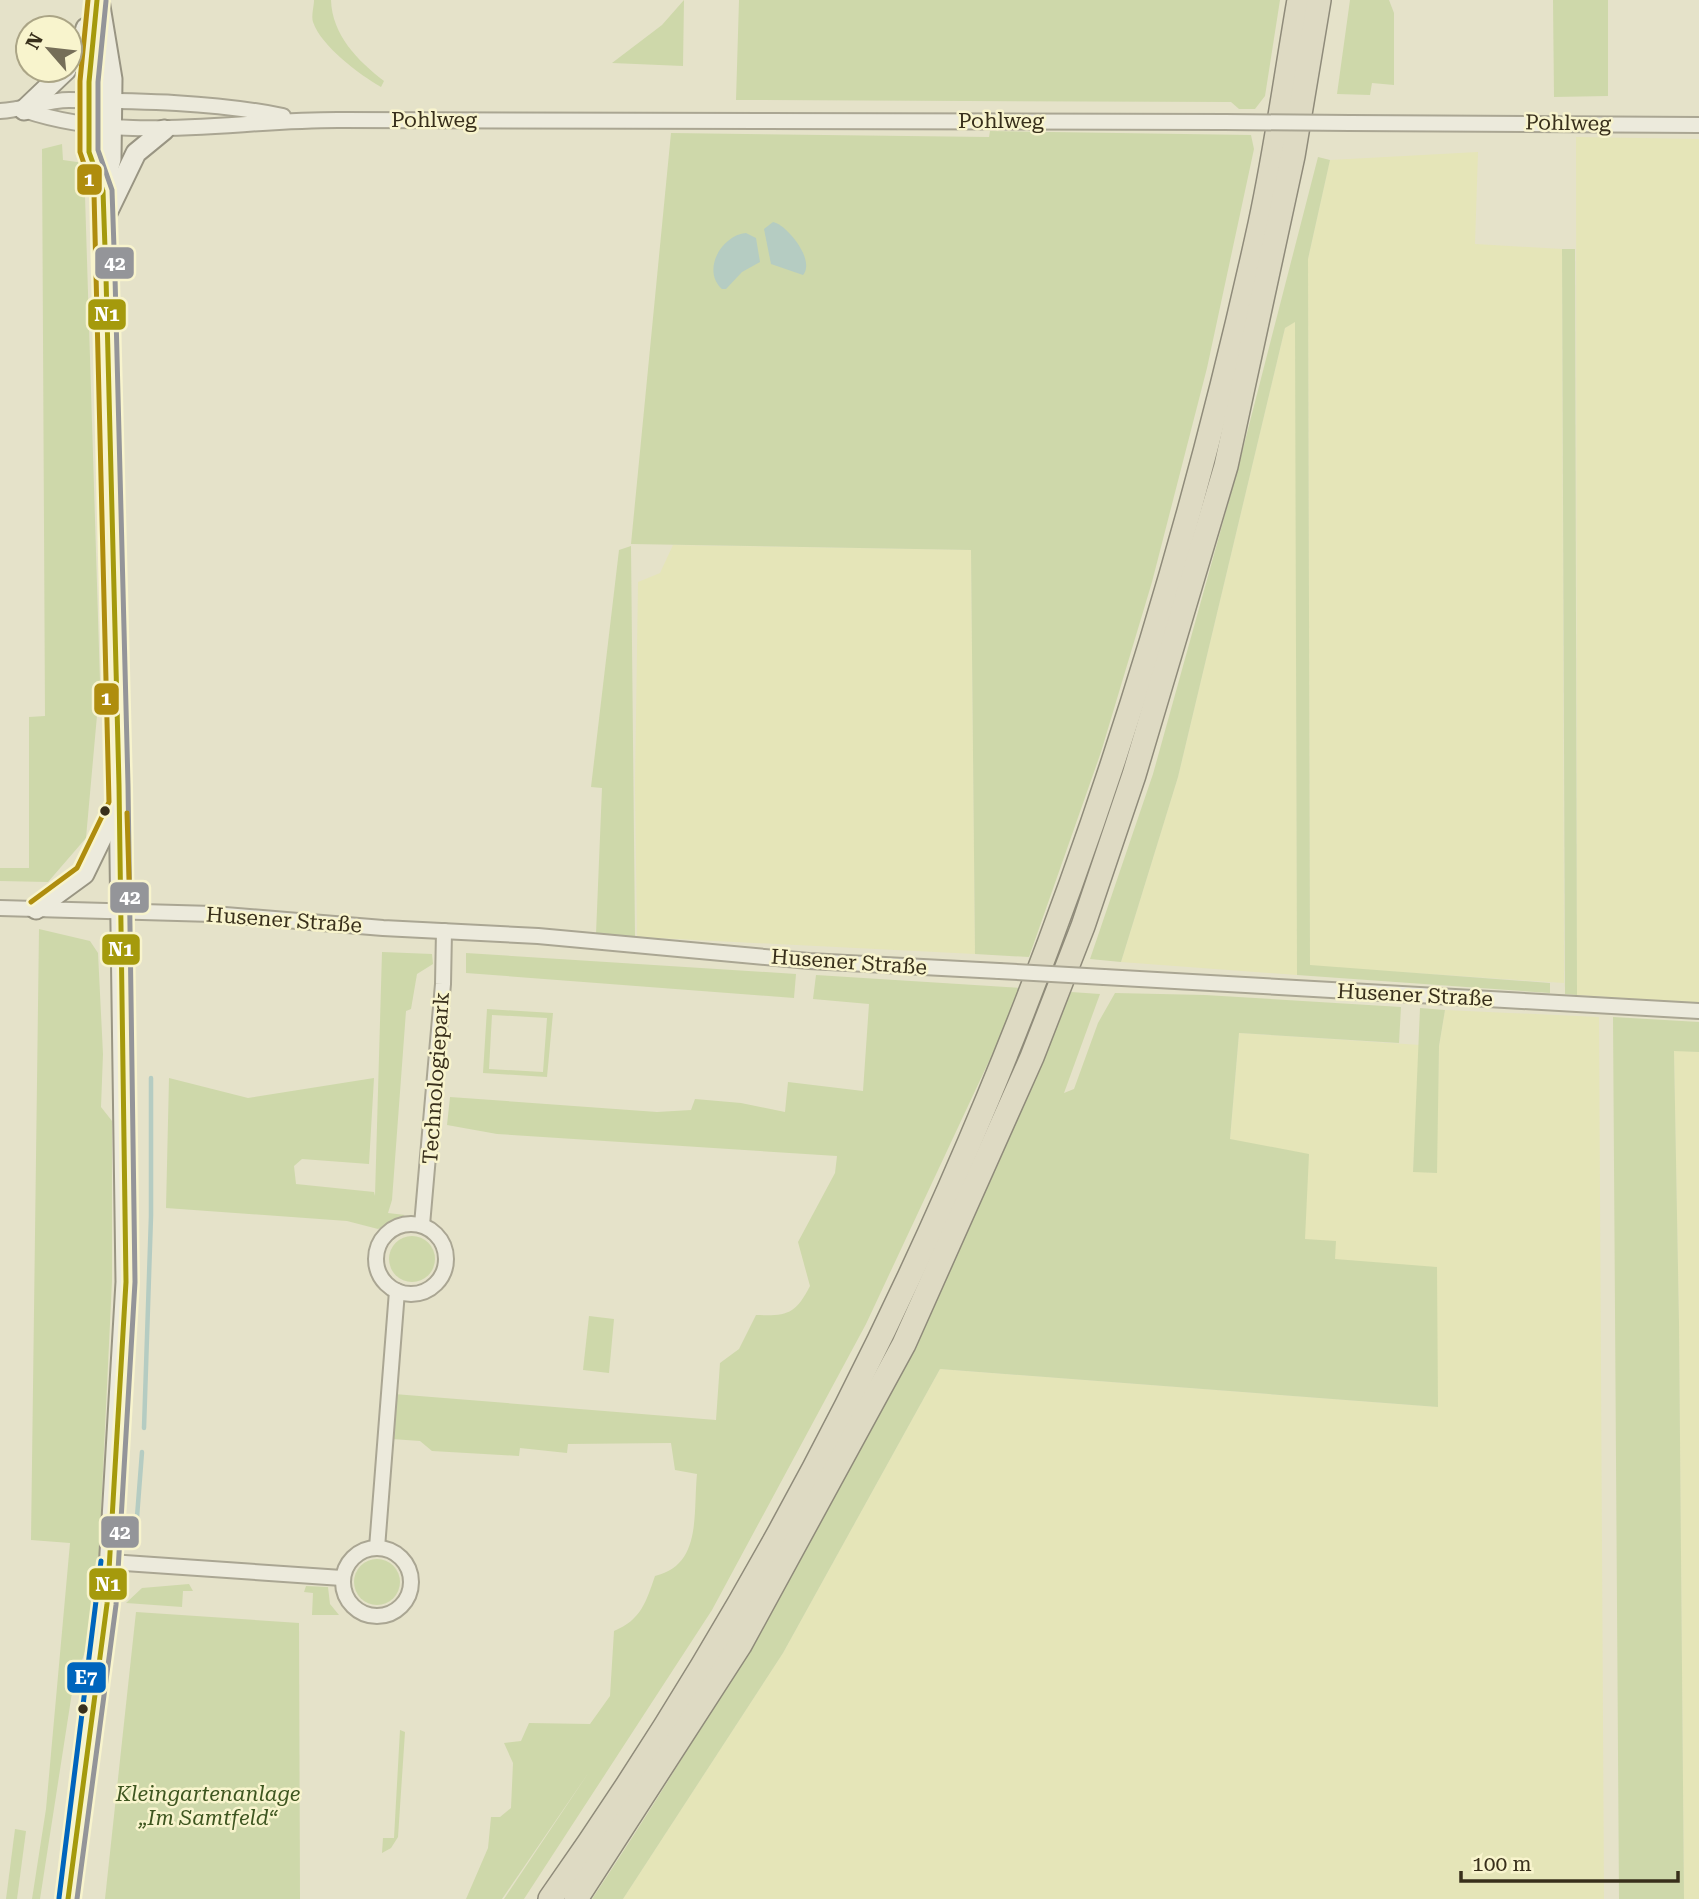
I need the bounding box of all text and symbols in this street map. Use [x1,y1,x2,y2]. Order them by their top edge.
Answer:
north arrow [14,14,84,84]
text: N [21,29,48,53]
street label: Pohlweg [391,108,477,132]
street label: Pohlweg [958,109,1044,133]
street label: Pohlweg [1525,110,1611,136]
line badge: 1 [76,163,103,196]
text: 1 [84,168,95,191]
line badge: 42 [94,246,135,280]
text: 42 [104,252,126,275]
line badge: N1 [87,298,127,331]
text: N1 [94,303,120,326]
line badge: 1 [93,682,120,716]
text: 1 [101,687,112,710]
unlabelled marker [98,804,112,818]
line badge: 42 [109,881,150,914]
text: 42 [119,886,141,909]
street label: Husener Straße [205,903,363,937]
line badge: N1 [101,933,141,966]
text: N1 [108,938,134,961]
street label: Husener Straße [770,945,928,979]
street label: Husener Straße [1336,979,1494,1011]
street label: Technologiepark [418,991,454,1165]
line badge: 42 [100,1515,140,1549]
text: 42 [109,1521,131,1544]
line badge: N1 [88,1567,128,1601]
text: N1 [95,1573,121,1596]
line badge: E7 [66,1661,107,1694]
text: E7 [75,1666,98,1689]
unlabelled marker [76,1702,90,1716]
park label: Kleingartenanlage „Im Samtfeld“ [115,1782,300,1830]
scale bar [1461,1840,1678,1884]
text: 100 m [1472,1852,1532,1876]

